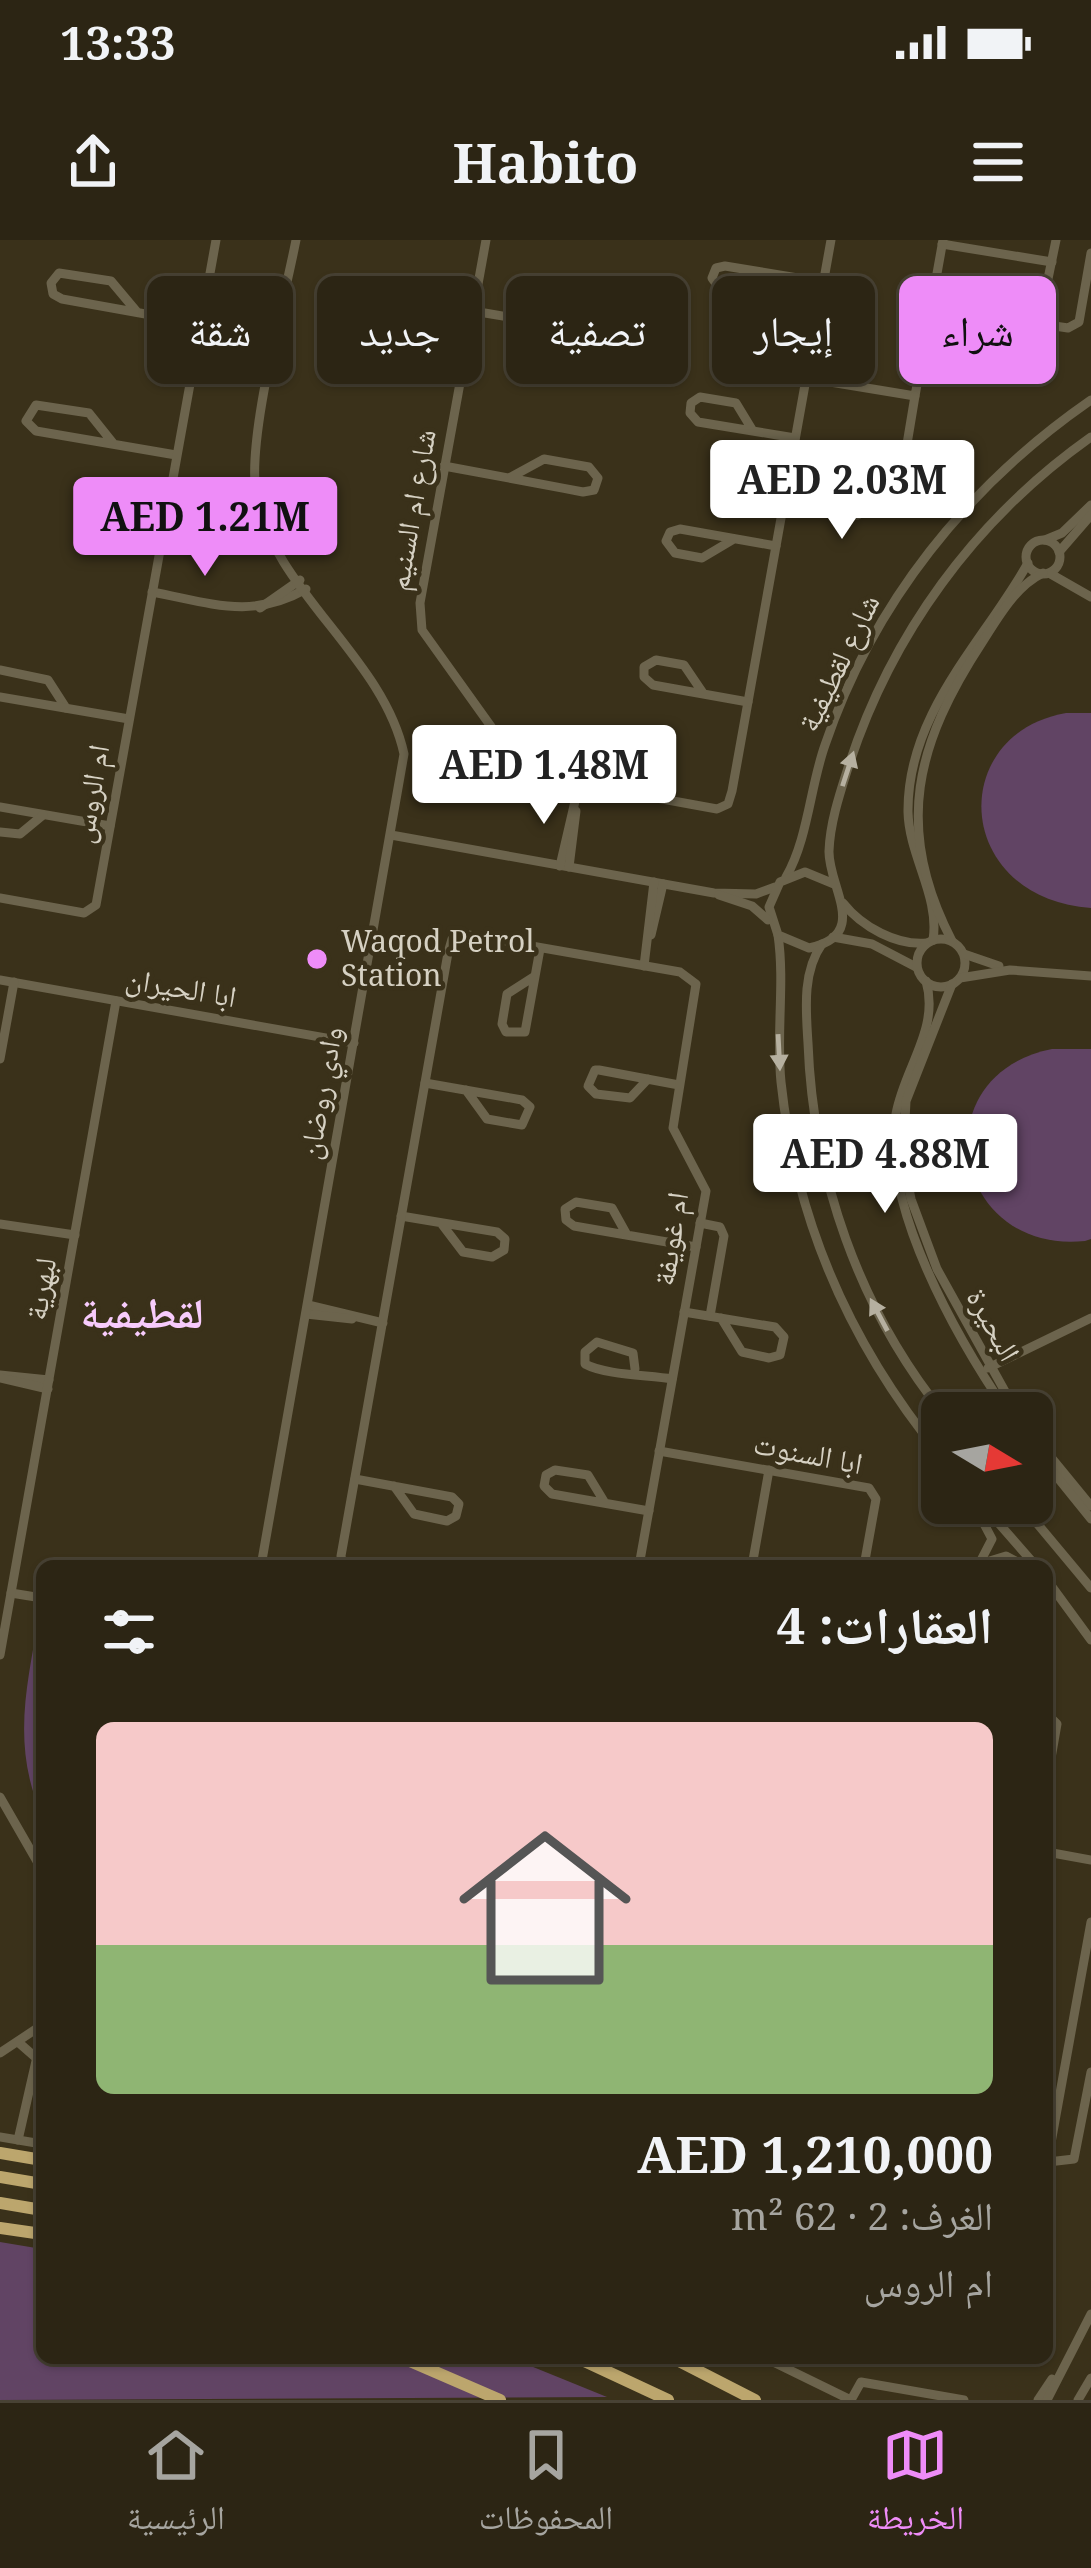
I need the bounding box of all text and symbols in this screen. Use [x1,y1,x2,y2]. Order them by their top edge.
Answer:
text: 13:33 [60,12,175,73]
text: Habito [453,125,638,199]
icon: share [60,129,126,195]
icon: menu [965,129,1031,195]
chip: شقة [147,276,293,384]
chip: جديد [317,276,482,384]
chip: تصفية [506,276,688,384]
chip: إيجار [712,276,875,384]
chip: شراء [899,276,1056,384]
street label: شارع ام السنيم [376,426,446,594]
pin: AED 2.03M [705,440,979,542]
text: AED 2.03M [737,452,947,505]
pin: AED 1.21M [68,477,342,579]
text: AED 1.21M [100,489,310,542]
street label: شارع لقطيفية [787,587,889,738]
pin: AED 1.48M [407,725,681,827]
text: AED 1.48M [439,737,649,790]
street label: ام الروس [61,741,118,846]
one-way arrow [839,750,858,787]
place label: Waqod Petrol Station [341,920,535,995]
marker: Waqod Petrol Station [304,946,330,972]
street label: ابا الحيران [123,957,240,1016]
street label: وادي روضان [288,1023,356,1163]
one-way arrow [770,1034,789,1071]
pin: AED 4.88M [748,1114,1022,1216]
text: AED 4.88M [780,1126,990,1179]
street label: ام غويفة [642,1189,697,1289]
street label: لبهرية [14,1254,65,1323]
street label: البحيرة [958,1280,1031,1368]
district label: لقطيفية [80,1283,204,1340]
one-way arrow [869,1298,890,1333]
north arrow [921,1392,1053,1524]
map controls [921,1392,1053,1524]
street label: ابا السنوت [750,1422,866,1483]
text: العقارات: 4 [776,1589,993,1659]
icon: filters [96,1599,162,1665]
icon: home [437,1800,653,2016]
text: AED 1,210,000 [637,2118,993,2188]
text: الغرف: 2 · 62 m² [731,2188,993,2241]
text: ام الروس [863,2255,993,2308]
tab: الرئيسية [127,2422,225,2550]
tab: المحفوظات [479,2422,613,2550]
tab: الخريطة [867,2422,964,2550]

